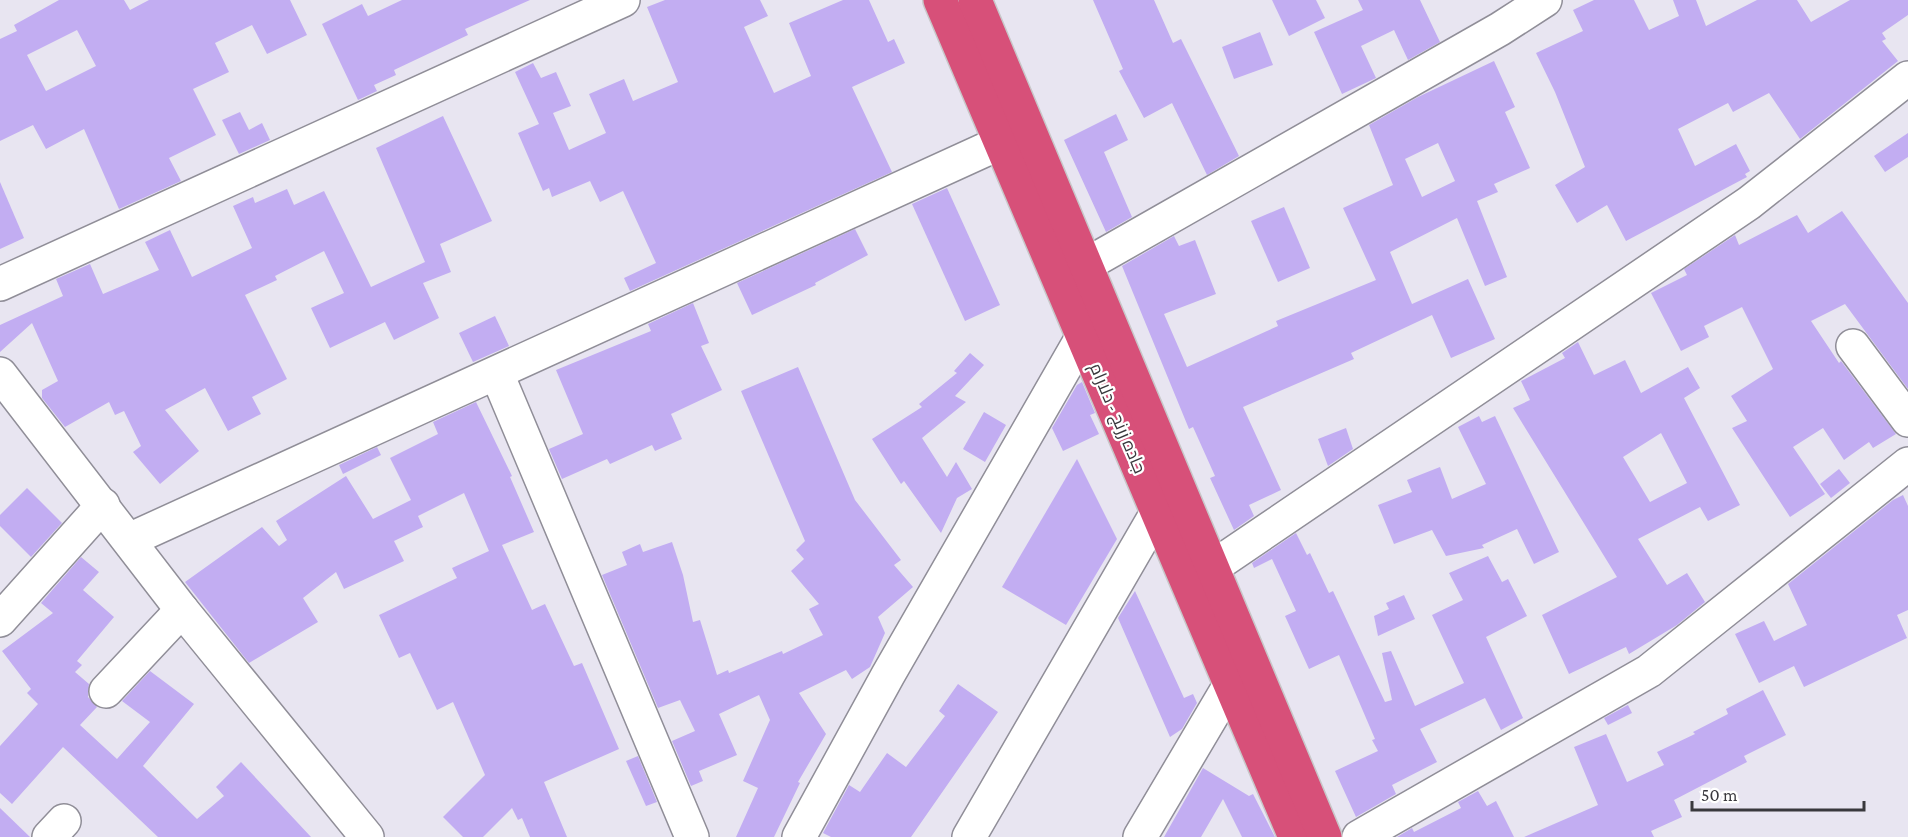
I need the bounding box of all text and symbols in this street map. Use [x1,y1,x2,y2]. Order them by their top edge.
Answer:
street label: جاده زرنج - دلارام [1084,360,1150,477]
scale bar [1692,774,1864,812]
text: 50 m [1701,785,1738,805]

